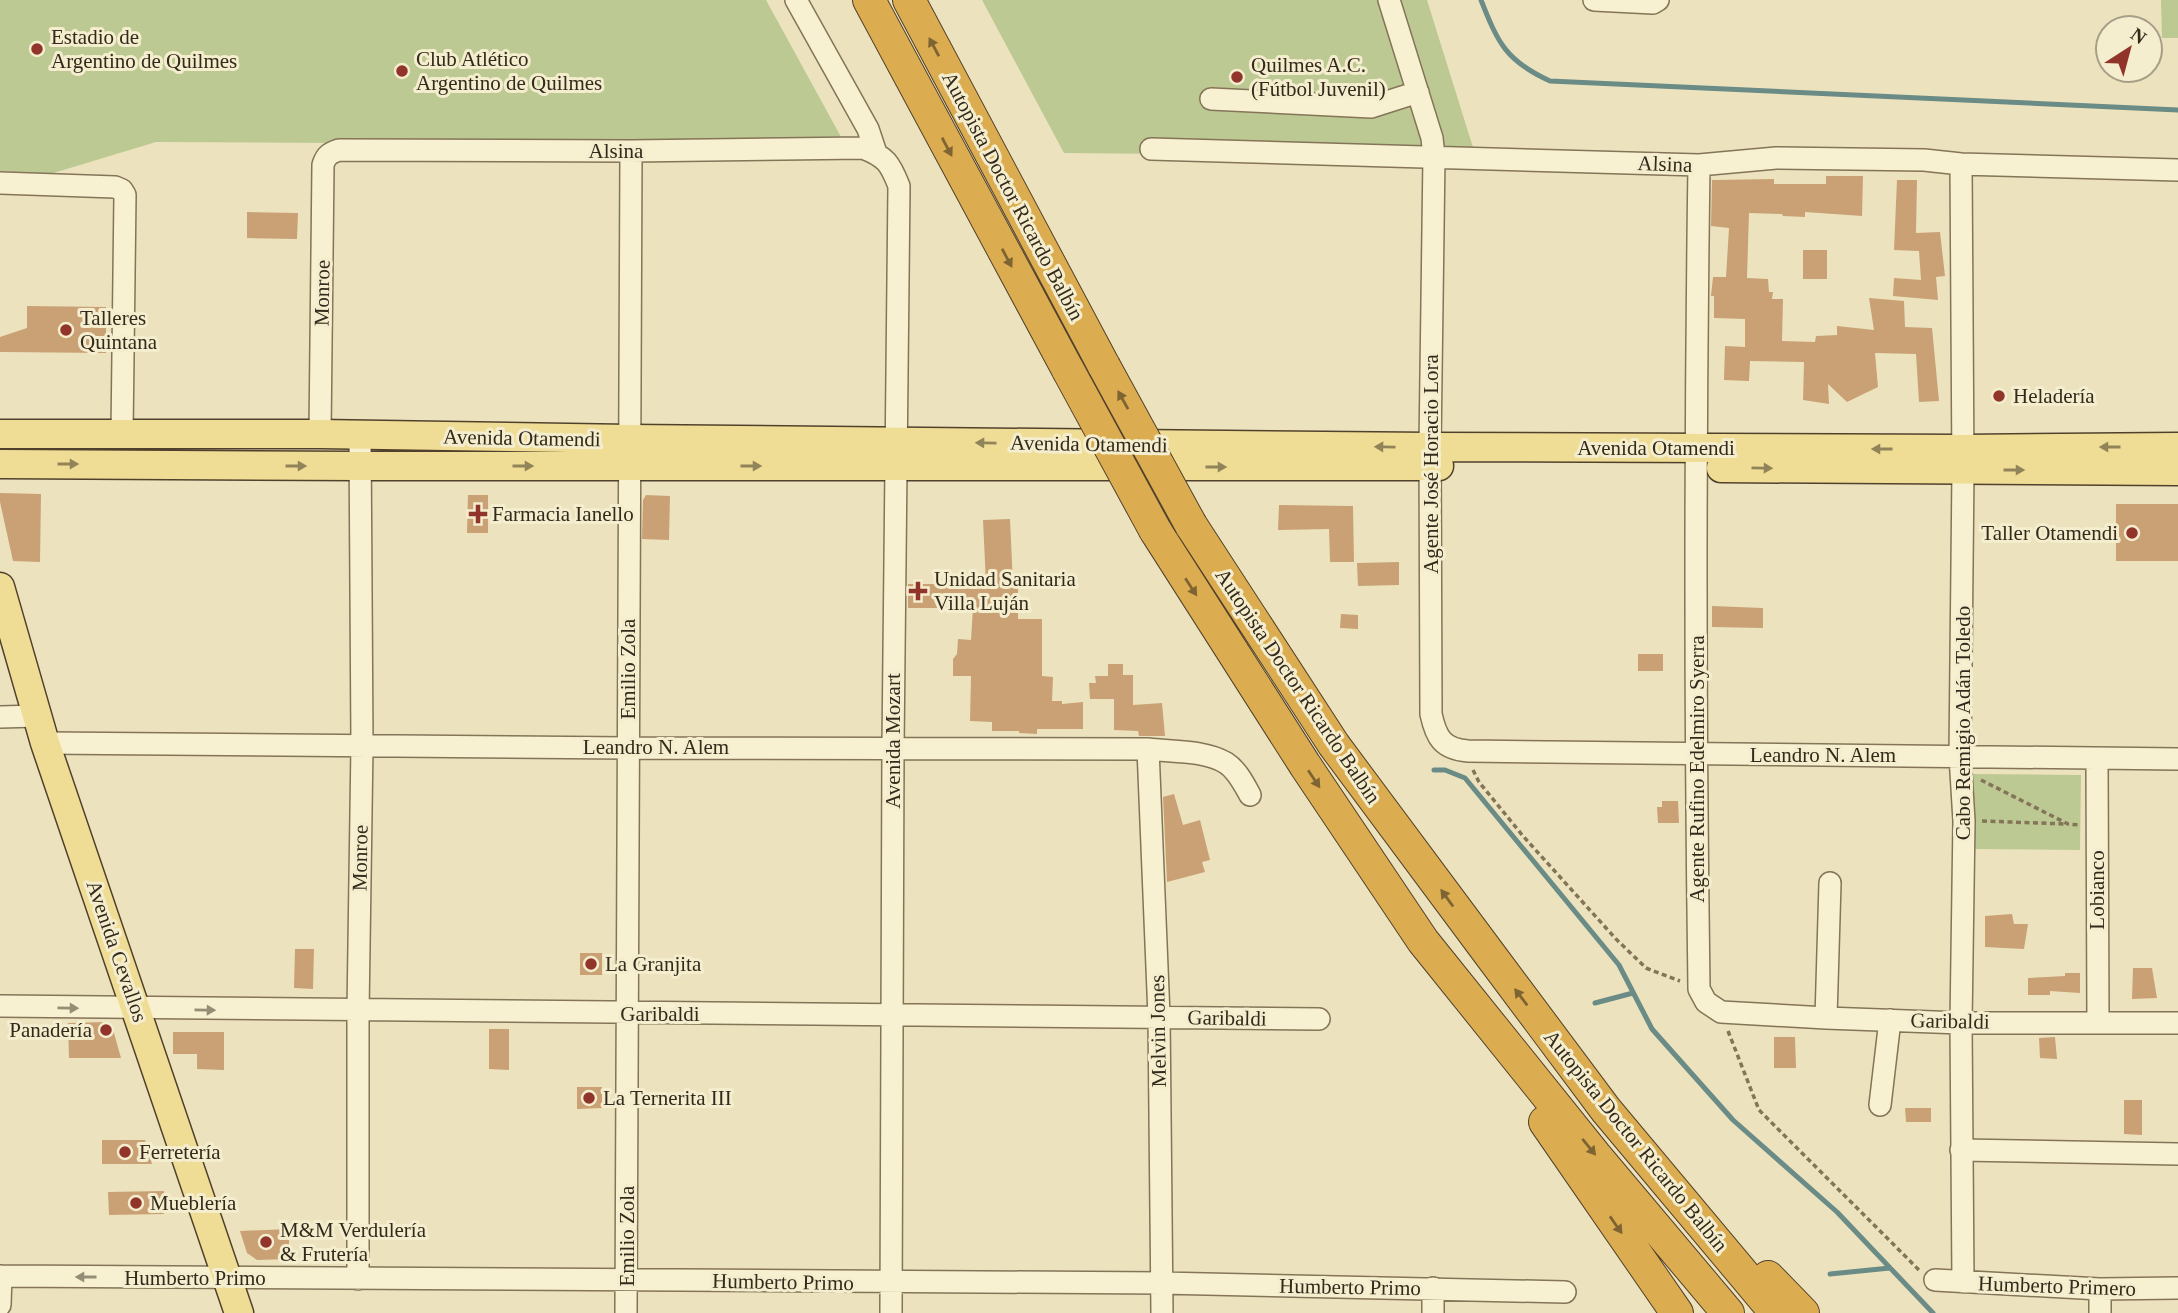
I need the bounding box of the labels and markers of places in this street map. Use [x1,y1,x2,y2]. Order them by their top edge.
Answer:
place label: Estadio de Argentino de Quilmes [51,25,237,73]
marker: Estadio de Argentino de Quilmes [29,41,45,57]
place label: Club Atlético Argentino de Quilmes [416,47,602,95]
place label: Quilmes A.C. (Fútbol Juvenil) [1251,53,1386,101]
marker: Club Atlético Argentino de Quilmes [394,63,410,79]
marker: Quilmes A.C. (Fútbol Juvenil) [1229,69,1245,85]
place label: Talleres Quintana [80,306,158,354]
marker: Talleres Quintana [58,322,74,338]
place label: Heladería [2013,384,2095,408]
marker: Heladería [1991,388,2007,404]
place label: Farmacia Ianello [492,502,634,526]
marker: Farmacia Ianello [470,506,486,522]
place label: Taller Otamendi [1981,521,2118,545]
marker: Taller Otamendi [2124,525,2140,541]
place label: Unidad Sanitaria Villa Luján [934,567,1076,615]
marker: Unidad Sanitaria Villa Luján [908,581,928,601]
place label: La Granjita [605,952,702,976]
marker: La Granjita [583,956,599,972]
place label: Panadería [9,1018,93,1042]
marker: Panadería [98,1022,114,1038]
place label: La Ternerita III [603,1086,732,1110]
marker: La Ternerita III [581,1090,597,1106]
place label: Ferretería [139,1140,221,1164]
marker: Ferretería [117,1144,133,1160]
place label: Mueblería [150,1191,237,1215]
marker: Mueblería [128,1195,144,1211]
place label: M&M Verdulería & Frutería [280,1218,427,1266]
marker: M&M Verdulería & Frutería [258,1234,274,1250]

